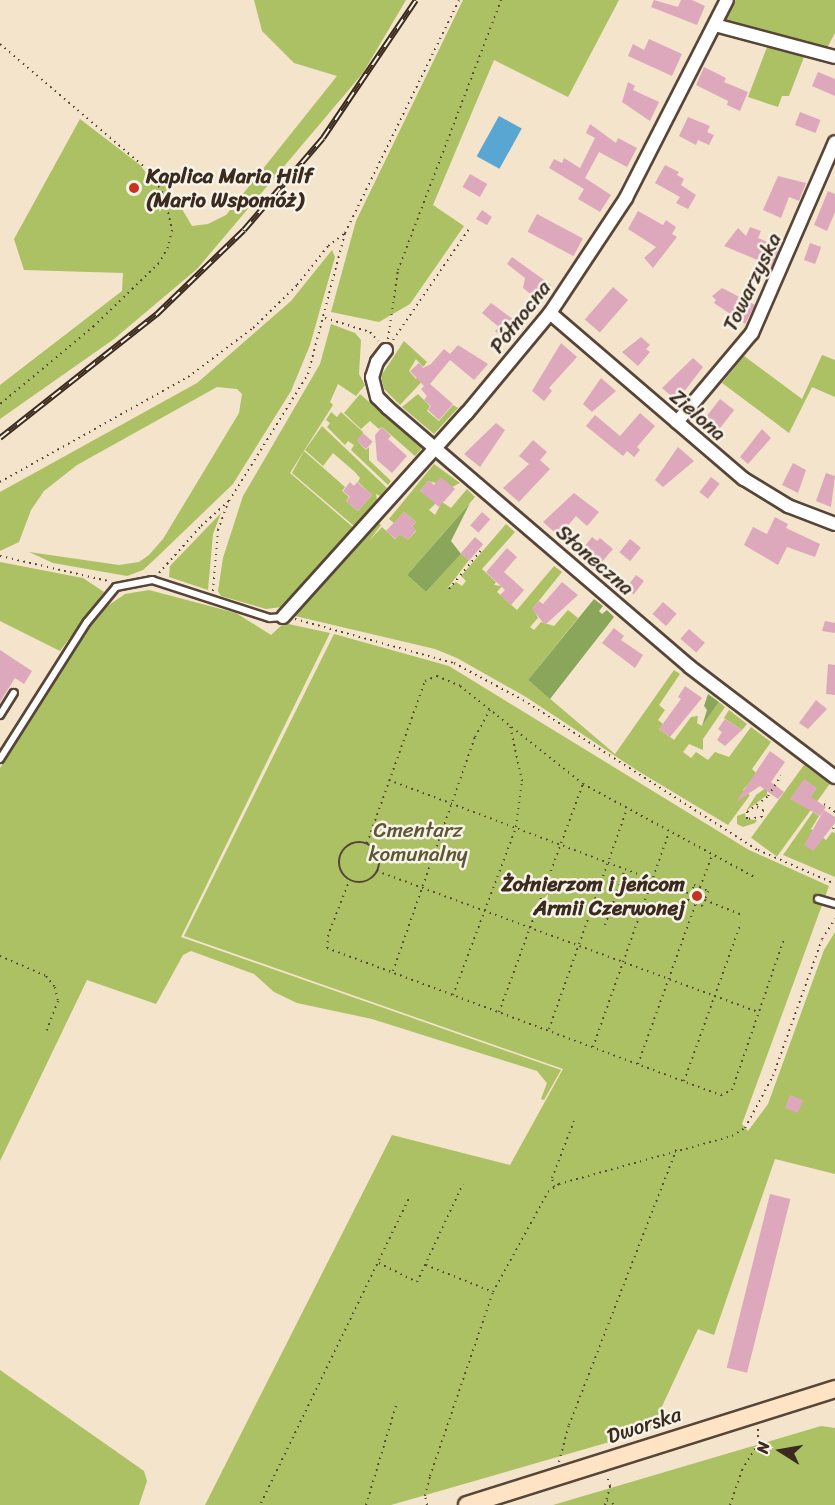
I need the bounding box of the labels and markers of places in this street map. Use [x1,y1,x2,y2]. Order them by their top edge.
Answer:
place label: Kaplica Maria Hilf (Mario Wspomóż) [146,163,313,213]
marker: Kaplica Maria Hilf (Mario Wspomóż) [127,181,141,195]
place label: Żołnierzom i jeńcom Armii Czerwonej [500,871,685,921]
marker: Żołnierzom i jeńcom Armii Czerwonej [690,889,704,903]

